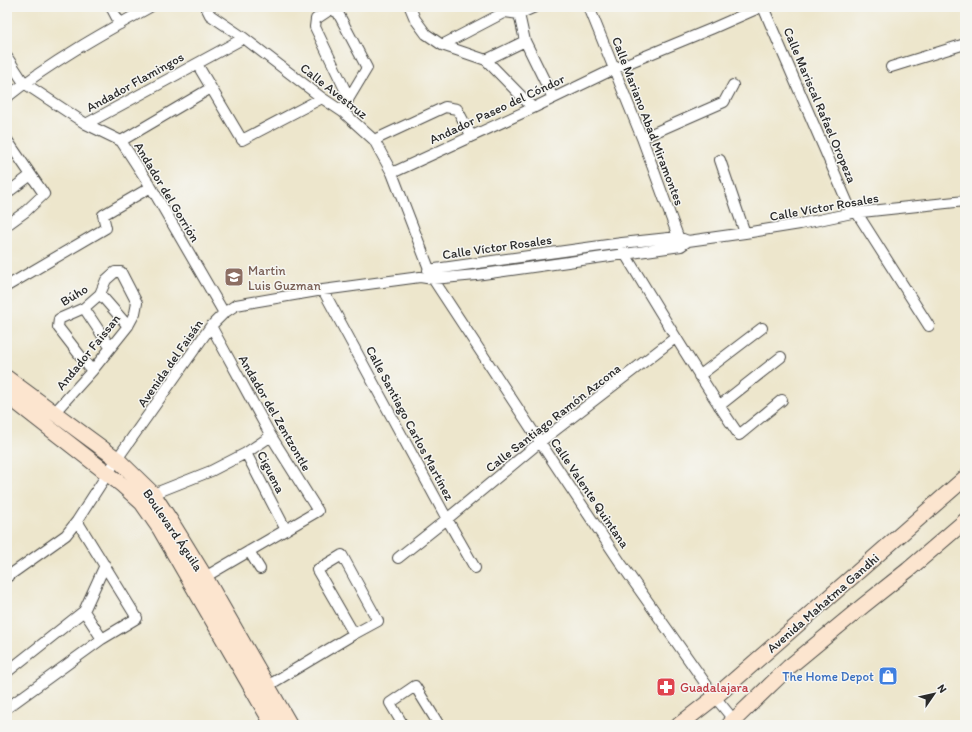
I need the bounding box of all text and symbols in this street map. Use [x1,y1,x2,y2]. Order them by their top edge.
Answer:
street label: Calle Mariscal Rafael Oropeza [780,25,860,186]
street label: Calle Mariano Abad Miramontes [609,35,687,208]
street label: Andador Flamingos [84,49,186,115]
street label: Calle Avestruz [297,60,371,122]
street label: Andador Paseo del Cóndor [427,71,568,147]
street label: Andador del Gorrión [131,139,203,245]
street label: Calle Víctor Rosales [768,190,880,224]
street label: Calle Víctor Rosales [441,232,553,262]
place label: Martin Luis Guzman [248,263,322,293]
school or university icon: Martin Luis Guzman [223,266,245,288]
street label: Búho [58,281,91,309]
street label: Andador Faissan [53,311,124,393]
street label: Avenida del Faisán [134,316,206,410]
street label: Calle Santiago Carlos Martínez [363,343,457,503]
street label: Andador del Zentzontle [236,352,314,474]
street label: Calle Santiago Ramón Azcona [483,360,624,475]
street label: Calle Valente Quintana [548,435,633,551]
street label: Ciguena [254,448,288,496]
street label: Boulevard Águila [140,486,206,574]
street label: Avenida Mahatma Gandhi [764,550,882,656]
shop icon: The Home Depot [877,665,899,687]
place label: The Home Depot [782,669,874,684]
north arrow [914,674,954,714]
pharmacy icon: Guadalajara [655,676,677,698]
place label: Guadalajara [680,680,749,695]
text: N [934,682,949,695]

